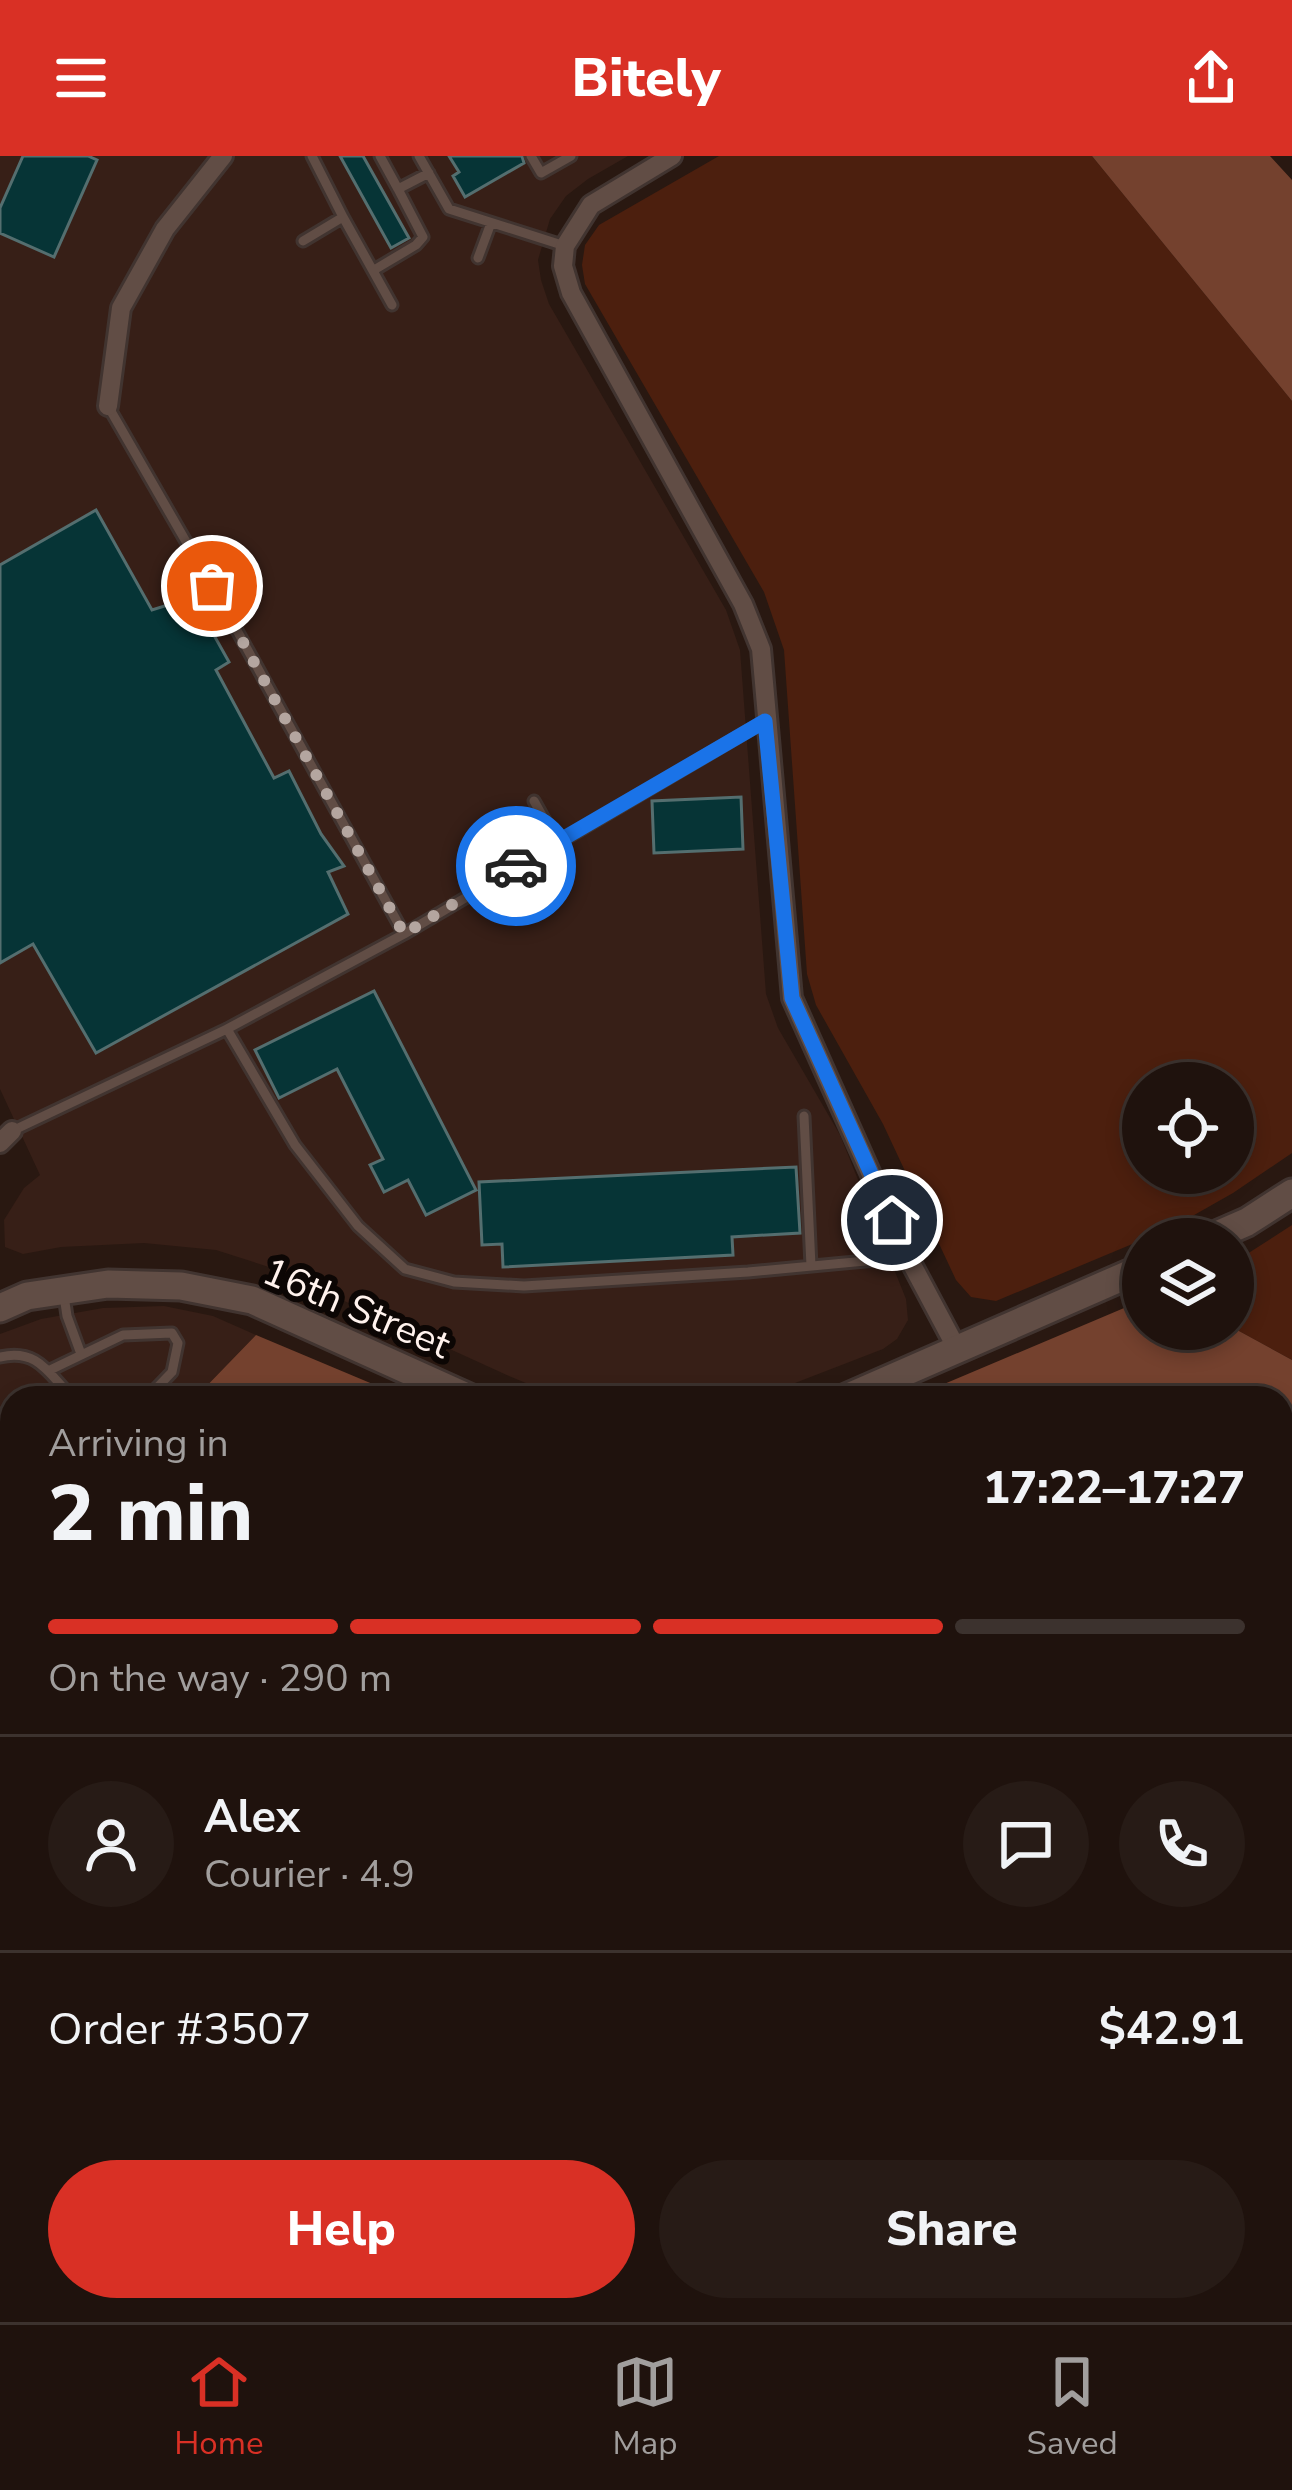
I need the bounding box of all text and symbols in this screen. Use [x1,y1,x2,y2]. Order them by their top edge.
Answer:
text: Bitely [571,41,721,115]
icon: menu [48,45,114,111]
icon: share [1178,45,1244,111]
pin [161,535,263,637]
icon: bag [179,553,245,619]
courier [456,806,576,926]
icon: car [483,833,549,899]
map controls [1122,1062,1254,1350]
button: locate [1122,1062,1254,1194]
pin [841,1169,943,1271]
icon: home [859,1187,925,1253]
button: layers [1122,1218,1254,1350]
street label: 16th Street [254,1245,459,1372]
text: Arriving in [48,1417,229,1470]
text: 17:22–17:27 [983,1458,1245,1519]
text: 2 min [48,1461,253,1568]
text: On the way · 290 m [48,1652,392,1705]
button: person [48,1781,174,1907]
button: chat [963,1781,1089,1907]
button: phone [1119,1781,1245,1907]
text: Alex [204,1787,300,1848]
text: Courier · 4.9 [204,1848,415,1901]
text: Order #3507 [48,1999,311,2060]
text: $42.91 [1099,1999,1245,2060]
button: Help [48,2160,635,2298]
button: Share [659,2160,1245,2298]
tab: Home [174,2349,264,2466]
tab: Map [612,2349,678,2466]
tab: Saved [1027,2349,1118,2466]

